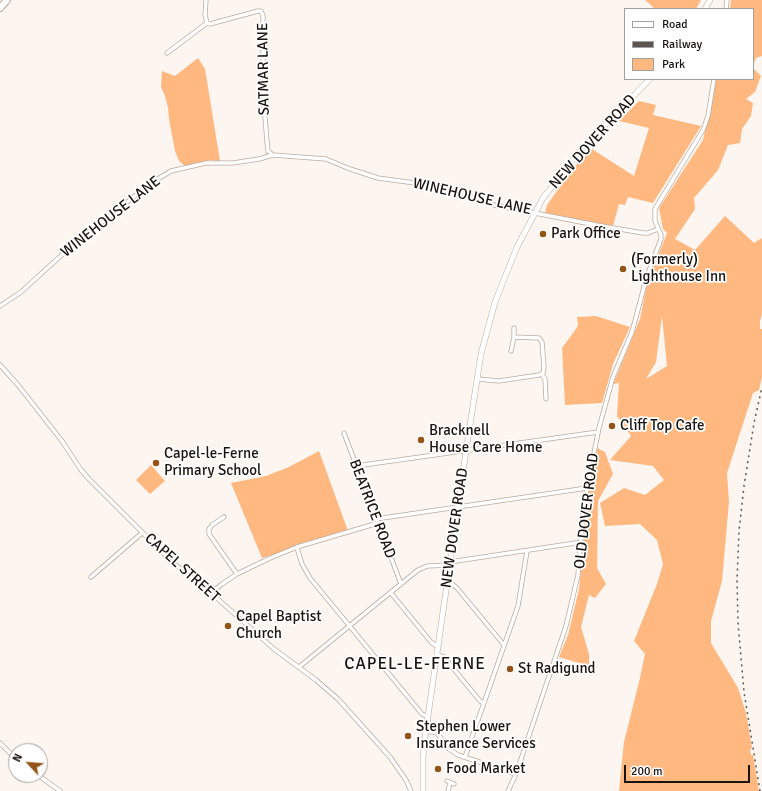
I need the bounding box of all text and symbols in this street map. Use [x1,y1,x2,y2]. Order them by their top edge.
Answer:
legend [624,8,754,80]
text: Road [662,17,688,32]
street label: SATMAR LANE [254,22,274,116]
text: Railway [662,37,702,52]
text: Park [662,57,685,72]
street label: NEW DOVER ROAD [546,91,640,193]
street label: WINEHOUSE LANE [58,173,164,261]
street label: WINEHOUSE LANE [411,175,533,219]
place label: Park Office [551,225,621,243]
marker: Park Office [538,229,548,239]
place label: (Formerly) Lighthouse Inn [631,251,726,286]
marker: (Formerly) Lighthouse Inn [618,264,628,274]
place label: Cliff Top Cafe [620,417,704,435]
marker: Cliff Top Cafe [607,421,617,431]
place label: Bracknell House Care Home [429,422,542,457]
marker: Bracknell House Care Home [416,435,426,445]
place label: Capel-le-Ferne Primary School [164,445,261,480]
street label: OLD DOVER ROAD [571,452,603,570]
street label: BEATRICE ROAD [345,457,399,561]
marker: Capel-le-Ferne Primary School [151,458,161,468]
street label: NEW DOVER ROAD [438,467,472,589]
street label: CAPEL STREET [141,530,223,606]
place label: Capel Baptist Church [236,608,322,643]
marker: Capel Baptist Church [223,621,233,631]
district label: CAPEL-LE-FERNE [344,655,486,675]
place label: St Radigund [518,660,596,678]
marker: St Radigund [505,664,515,674]
place label: Stephen Lower Insurance Services [416,718,536,753]
marker: Stephen Lower Insurance Services [403,731,413,741]
north arrow [8,743,48,783]
text: N [10,752,25,764]
scale bar [626,757,752,783]
place label: Food Market [446,760,525,778]
marker: Food Market [433,764,443,774]
text: 200 m [631,764,663,779]

